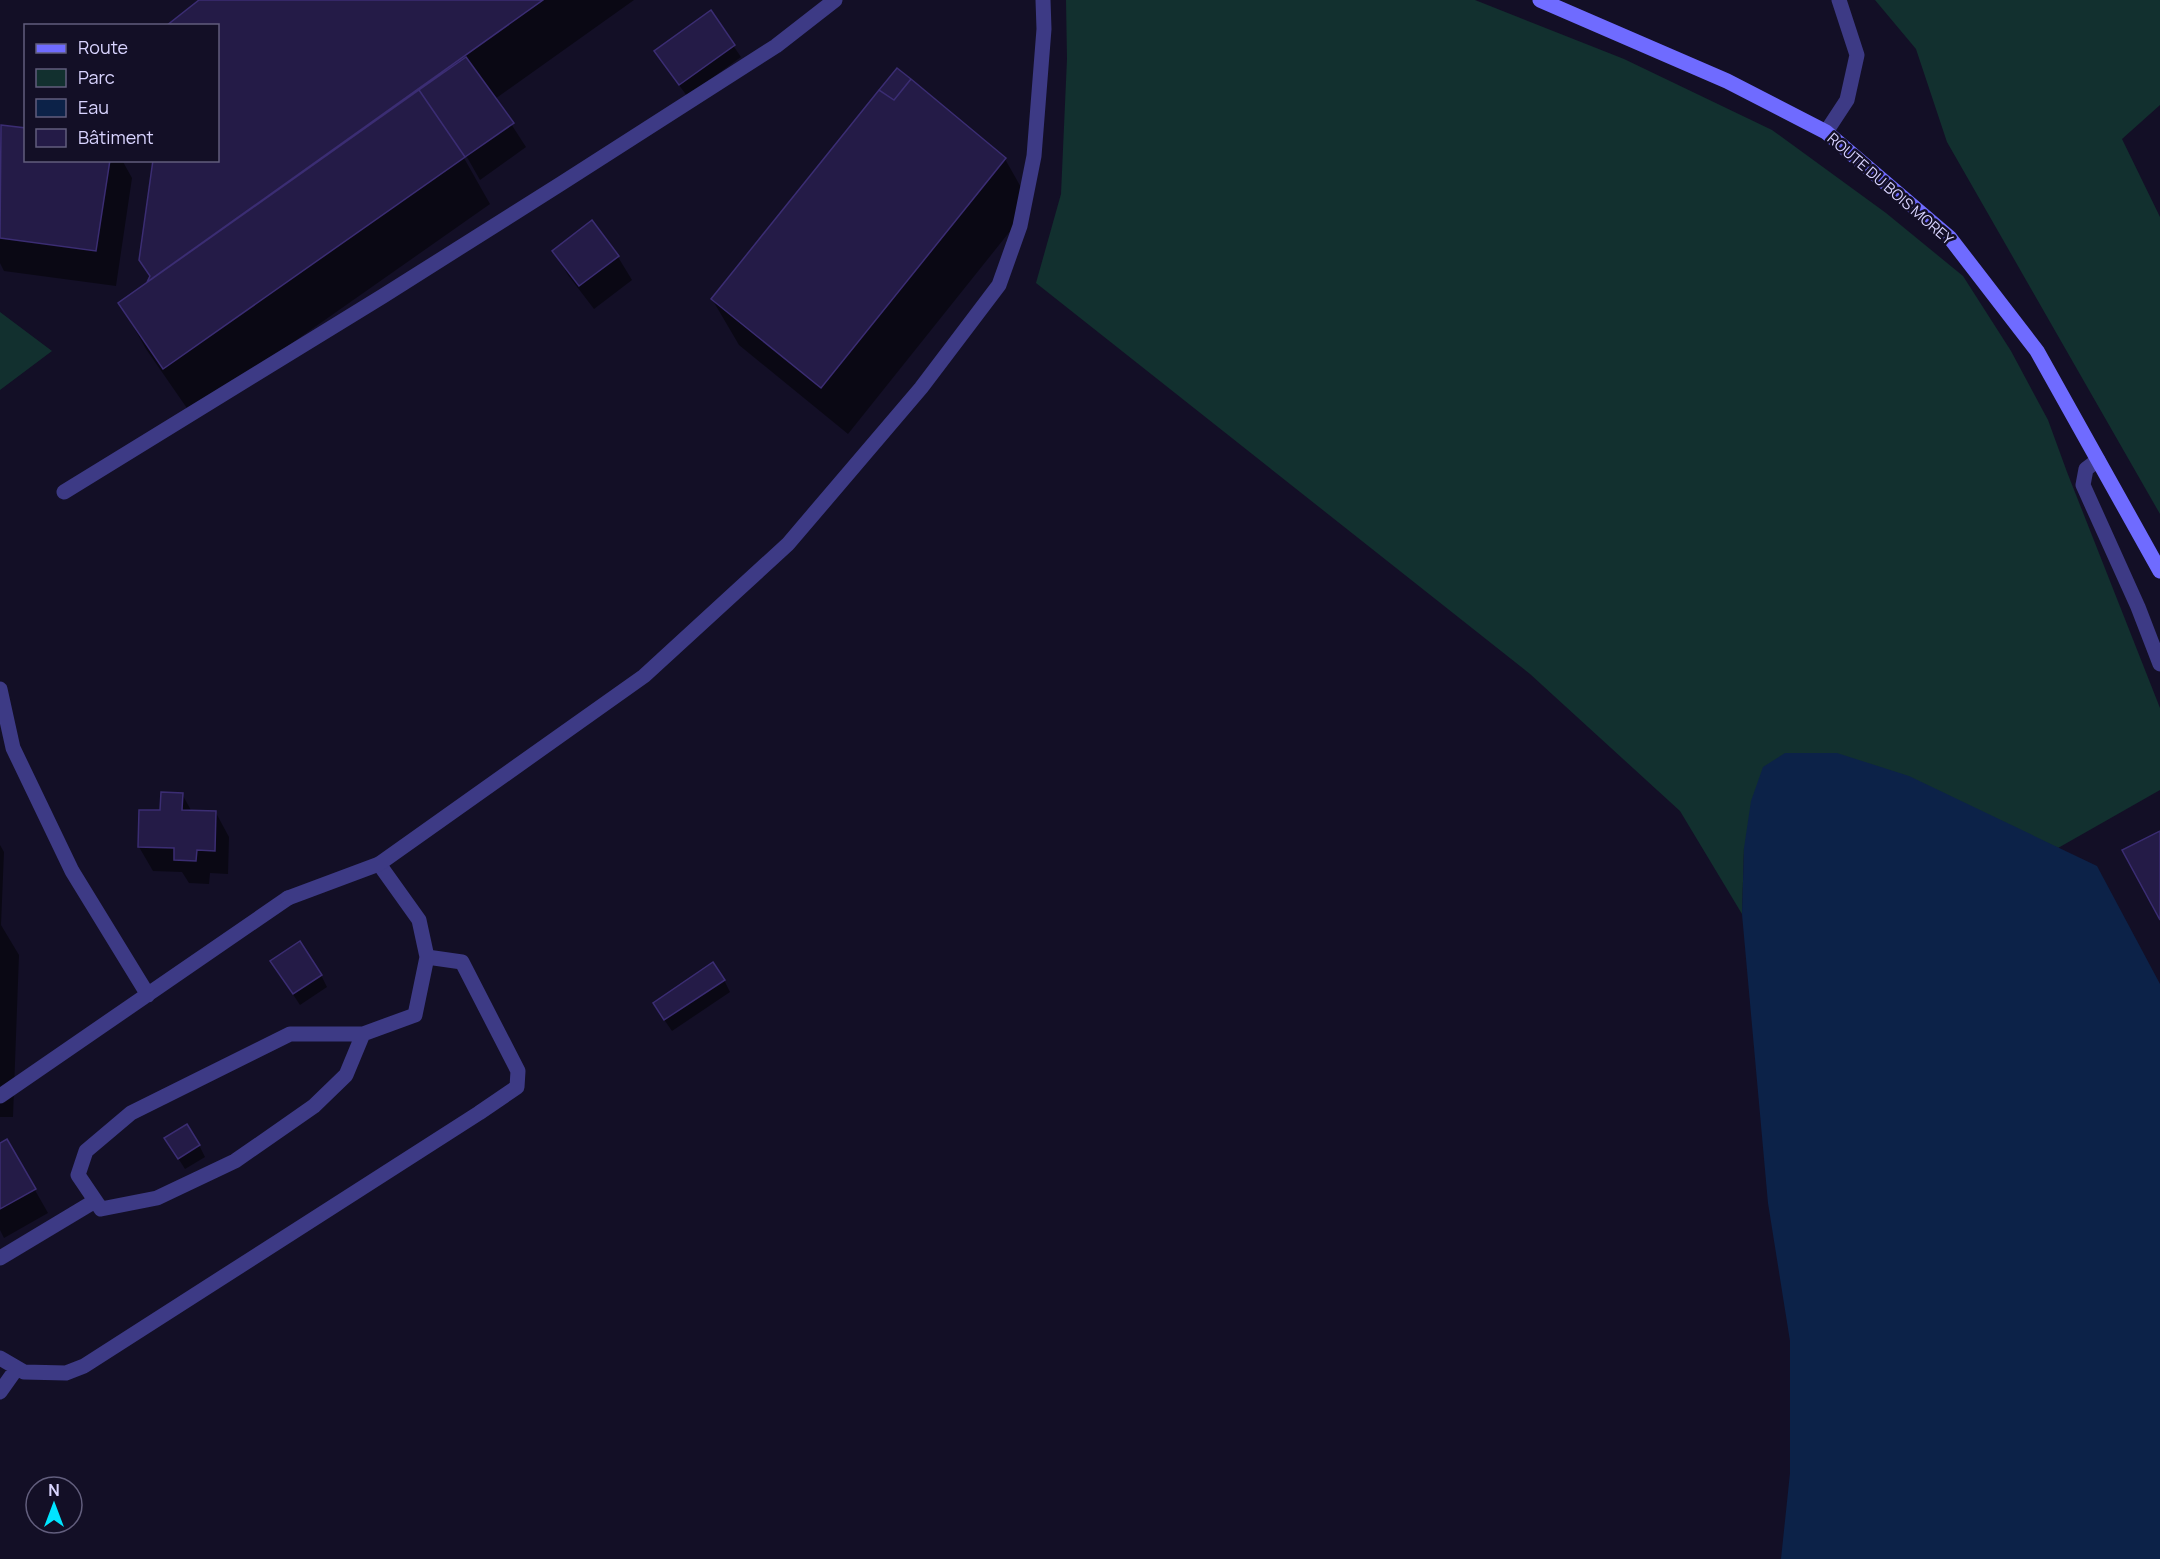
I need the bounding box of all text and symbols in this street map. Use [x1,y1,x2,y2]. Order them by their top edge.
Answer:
legend [24,24,219,162]
text: Route [78,35,128,59]
text: Parc [78,65,115,89]
text: Eau [78,95,109,119]
text: Bâtiment [78,125,154,149]
street label: ROUTE DU BOIS MOREY [1823,128,1958,250]
north arrow [24,1475,84,1535]
text: N [48,1479,60,1501]

